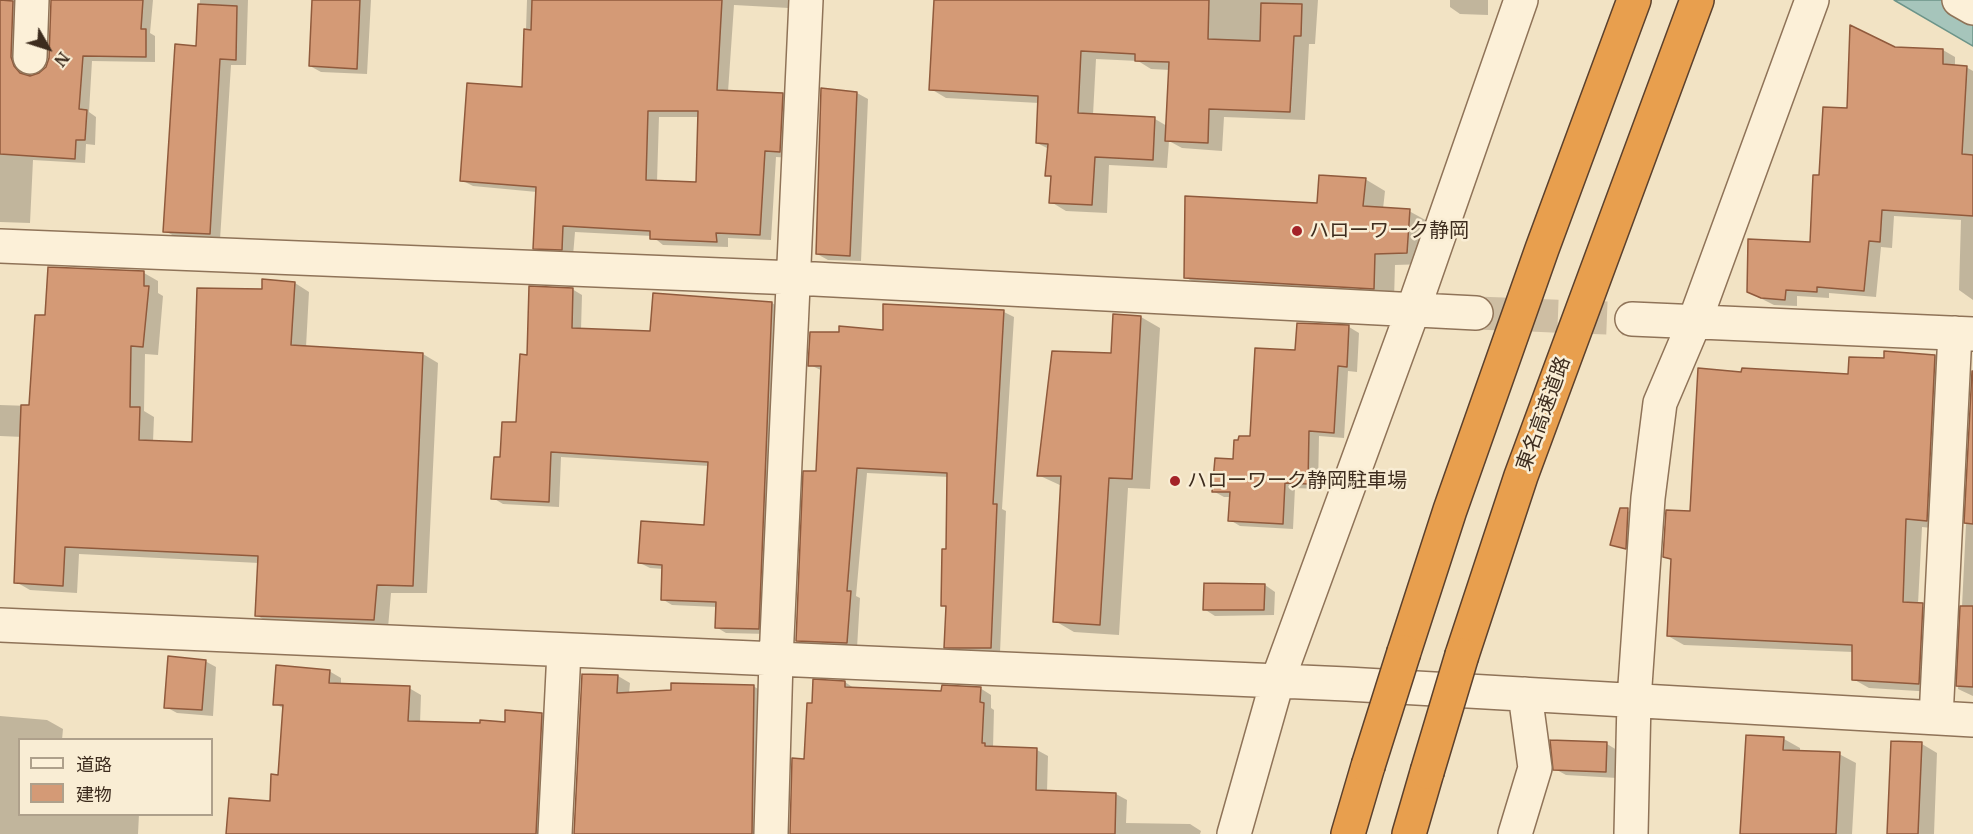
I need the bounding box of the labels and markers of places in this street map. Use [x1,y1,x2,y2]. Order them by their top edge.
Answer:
place label: ハローワーク静岡 [1309,219,1469,243]
marker: ハローワーク静岡 [1290,224,1304,238]
place label: ハローワーク静岡駐車場 [1187,469,1407,493]
marker: ハローワーク静岡駐車場 [1168,474,1182,488]

